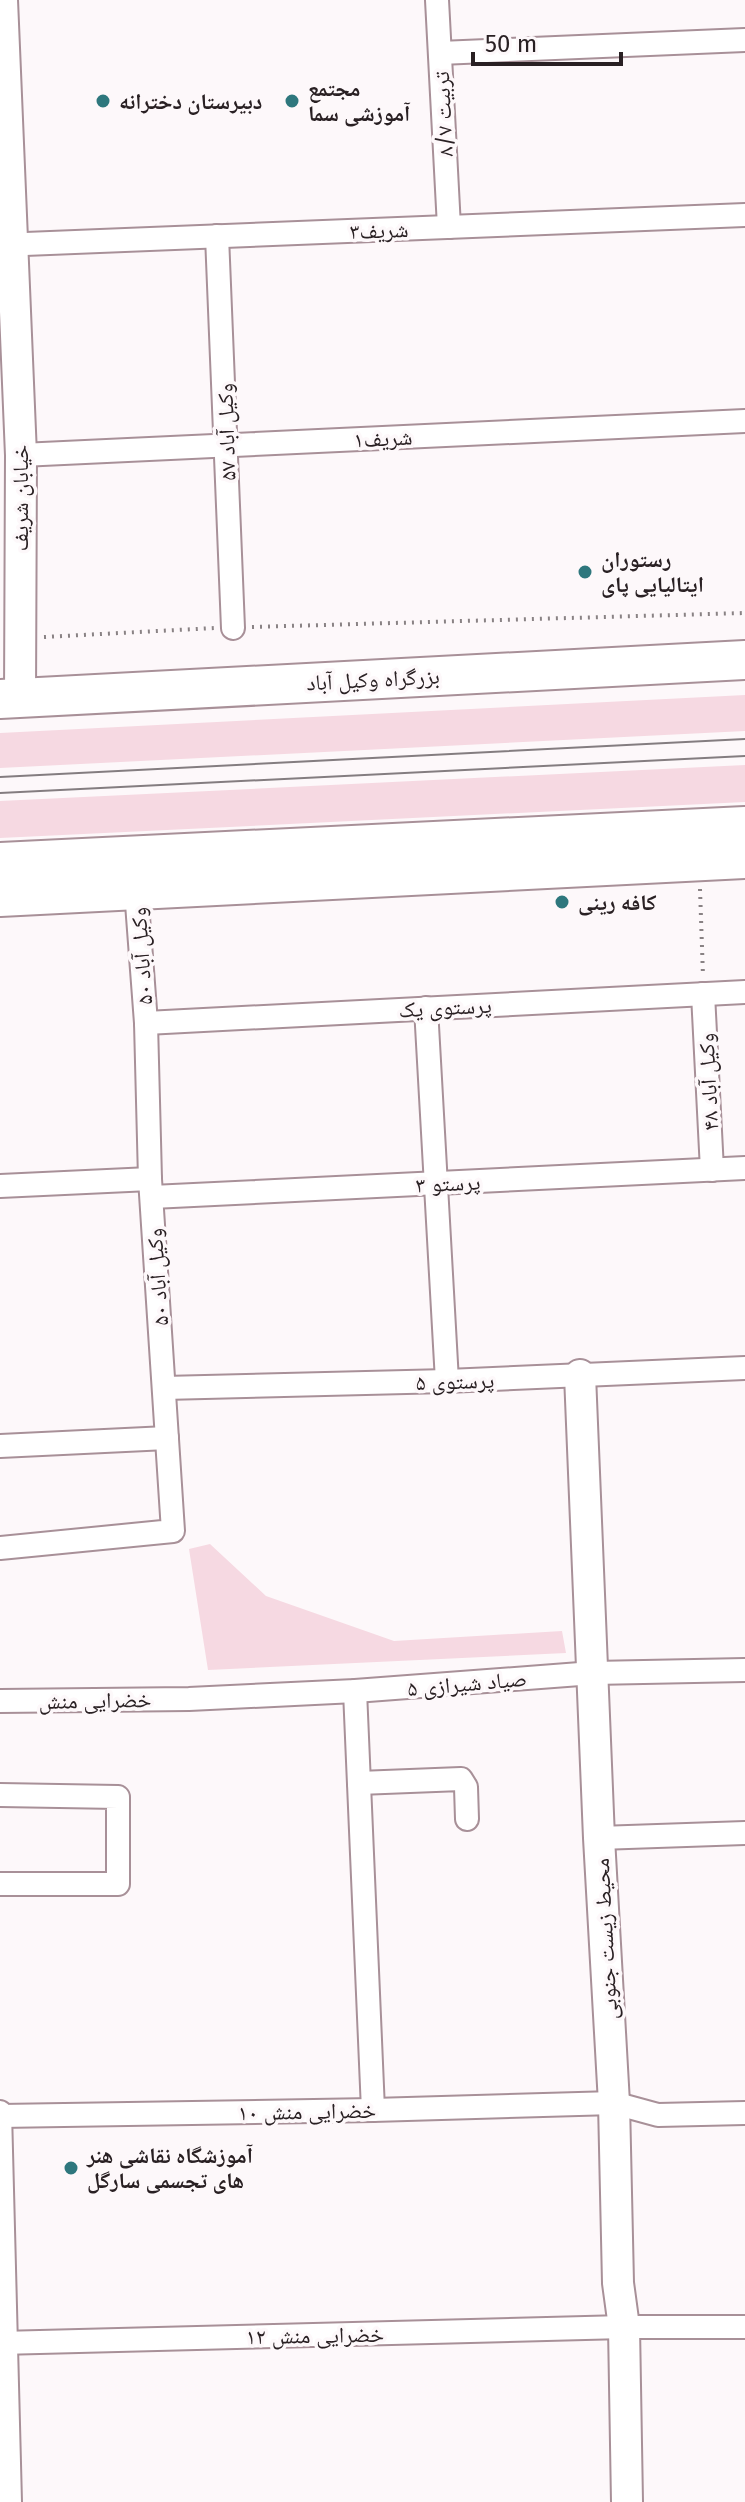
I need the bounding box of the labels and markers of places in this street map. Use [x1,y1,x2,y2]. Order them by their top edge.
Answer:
place label: مجتمع آموزشی سما [308,75,410,127]
place label: دبیرستان دخترانه [119,88,262,115]
marker: دبیرستان دخترانه [94,92,112,110]
marker: مجتمع آموزشی سما [283,92,301,110]
place label: رستوران ایتالیایی پای [601,546,704,598]
marker: رستوران ایتالیایی پای [576,563,594,581]
place label: کافه رینی [578,889,657,916]
marker: کافه رینی [553,893,571,911]
place label: آموزشگاه نقاشی هنر های تجسمی سارگل [86,2142,253,2194]
marker: آموزشگاه نقاشی هنر های تجسمی سارگل [62,2159,80,2177]

